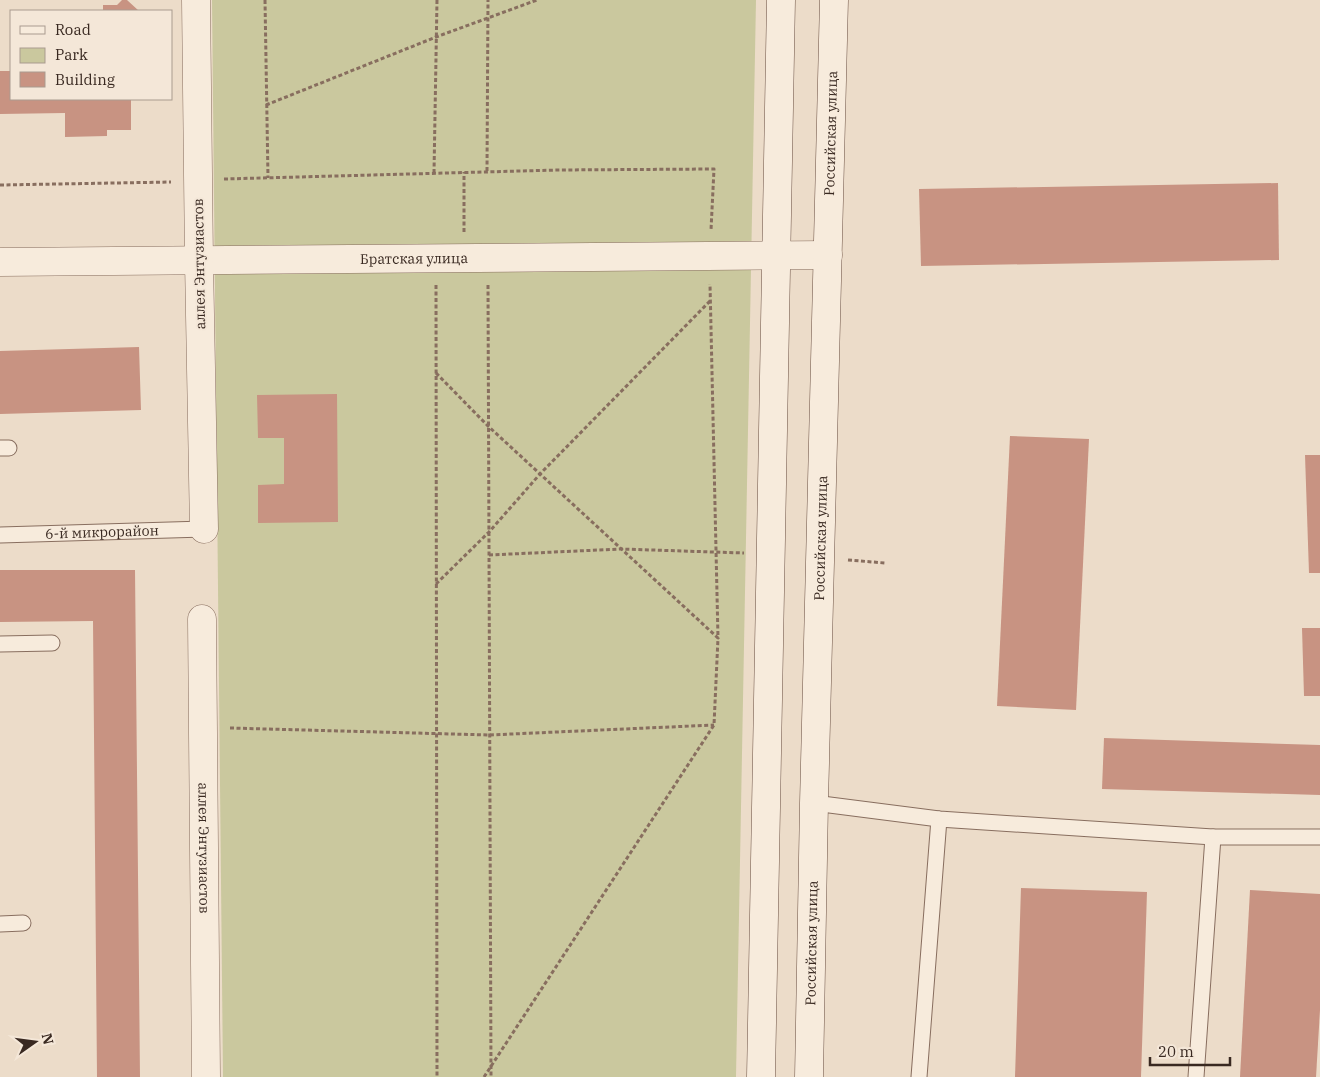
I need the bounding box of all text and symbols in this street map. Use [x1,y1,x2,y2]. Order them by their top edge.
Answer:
legend [10,10,172,100]
text: Road [55,20,91,39]
text: Park [55,45,88,64]
text: Building [55,70,115,89]
street label: Российская улица [820,70,841,196]
street label: аллея Энтузиастов [189,198,209,330]
street label: Братская улица [360,249,468,268]
street label: Российская улица [810,475,831,601]
street label: 6-й микрорайон [45,521,159,543]
street label: аллея Энтузиастов [194,782,214,914]
street label: Российская улица [801,880,822,1006]
north arrow [10,1017,60,1067]
text: N [38,1031,58,1046]
scale bar [1150,1034,1230,1066]
text: 20 m [1158,1042,1194,1061]

